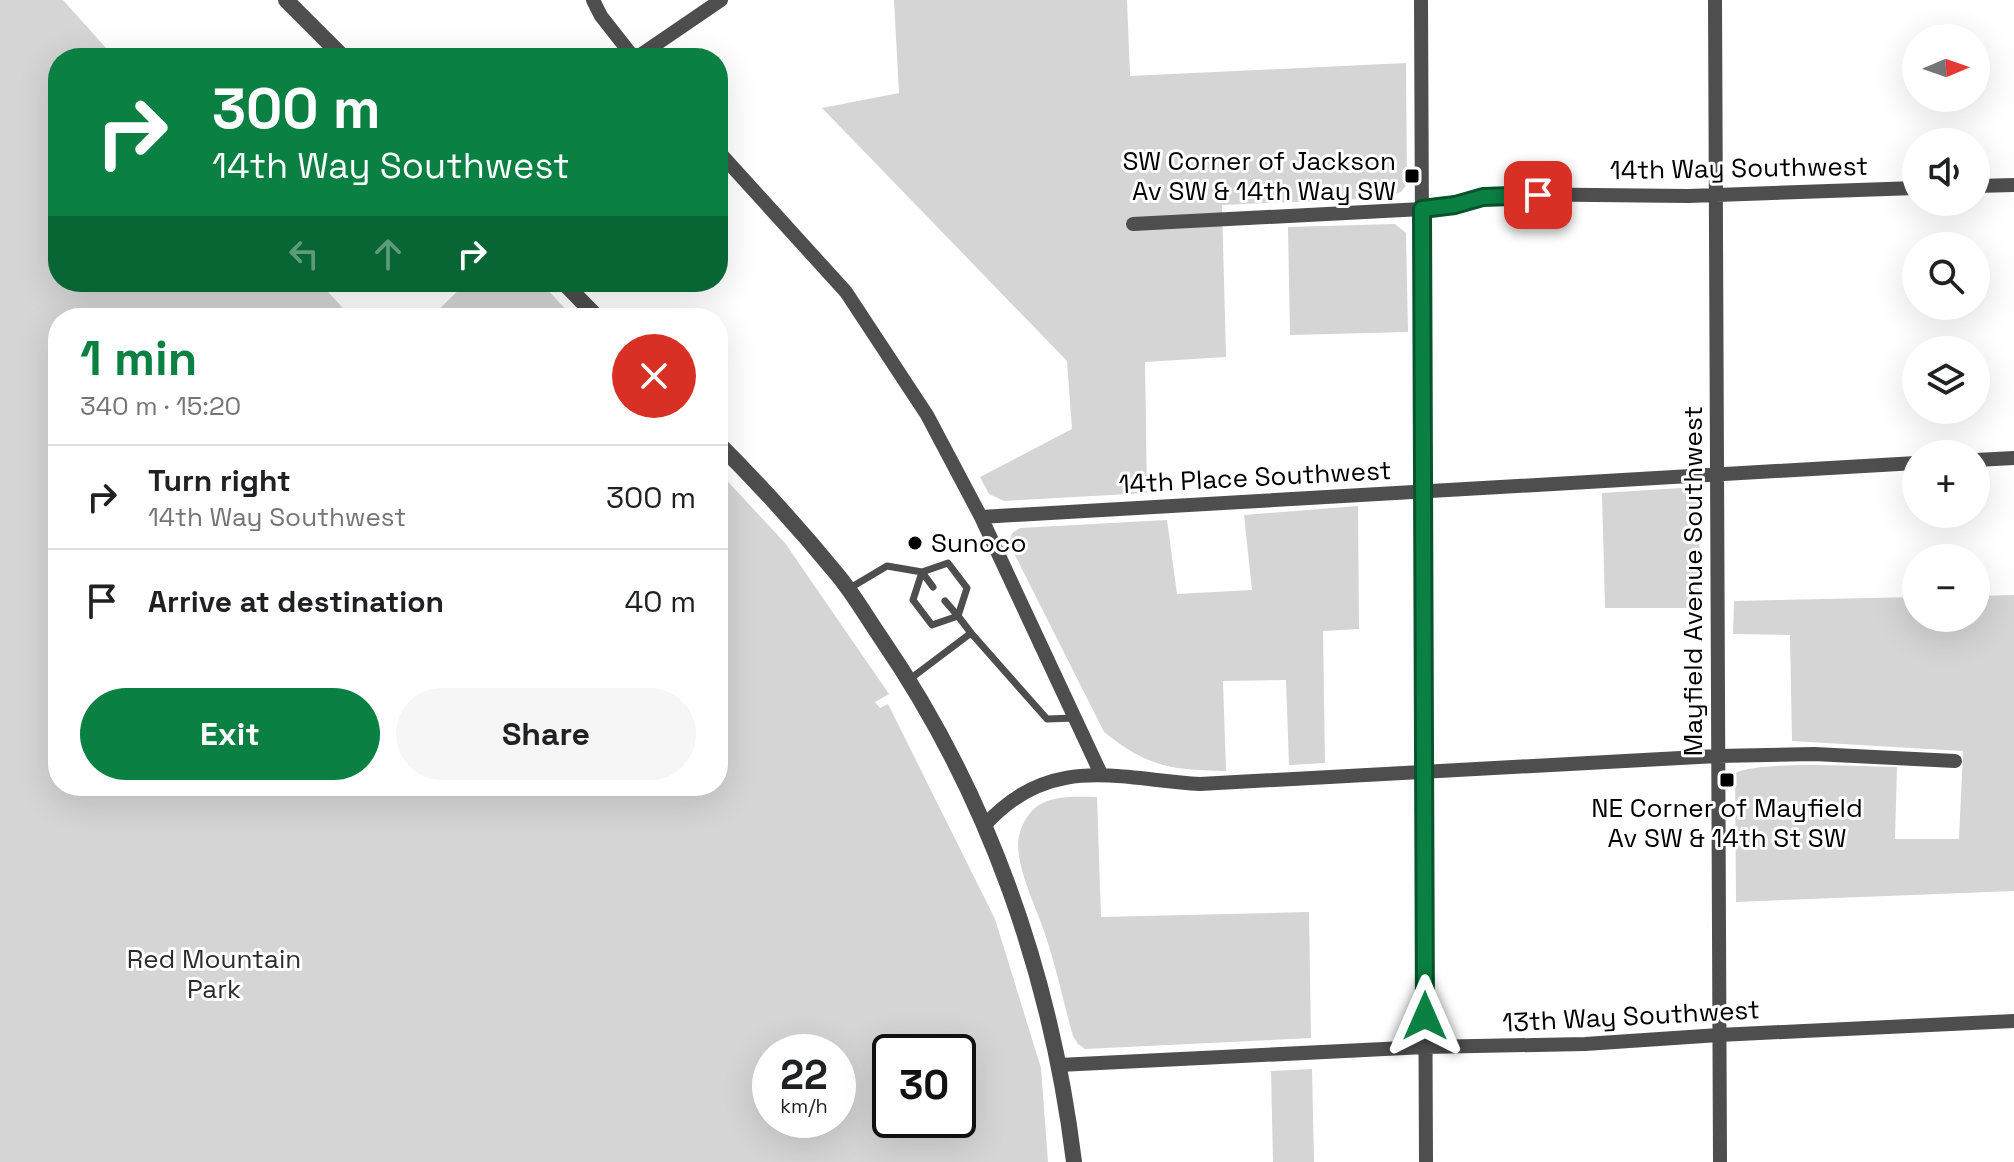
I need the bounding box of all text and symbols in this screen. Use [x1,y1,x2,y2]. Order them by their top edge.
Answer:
north arrow [1902,24,1990,112]
map controls [1902,24,1990,632]
text: 300 m [212,73,381,144]
icon: right [80,80,184,184]
button: sound [1902,128,1990,216]
text: 14th Way Southwest [212,143,570,189]
place label: SW Corner of Jackson Av SW & 14th Way SW [1122,144,1396,208]
street label: 14th Way Southwest [1610,149,1868,187]
pin [1504,161,1572,229]
marker: SW Corner of Jackson Av SW & 14th Way SW [1403,167,1421,185]
icon: arrive [1516,173,1560,217]
icon: left [282,232,326,276]
icon: ahead [366,232,410,276]
icon: right [450,232,494,276]
button: search [1902,232,1990,320]
text: 1 min [80,328,197,389]
button: close [612,334,696,418]
button: layers [1902,336,1990,424]
text: 340 m · 15:20 [80,389,241,423]
street label: Mayfield Avenue Southwest [1676,406,1710,756]
button: + [1902,440,1990,528]
street label: 14th Place Southwest [1118,453,1392,501]
text: Turn right [148,461,291,500]
icon: right [80,475,124,519]
text: 300 m [606,478,696,517]
text: 14th Way Southwest [148,500,406,534]
place label: Sunoco [931,526,1026,560]
marker: Sunoco [906,534,924,552]
button: − [1902,544,1990,632]
icon: arrive [80,579,124,623]
text: Arrive at destination [148,582,444,621]
text: 40 m [625,582,696,621]
button: Exit [80,688,380,780]
button: Share [396,688,696,780]
marker: NE Corner of Mayfield Av SW & 14th St SW [1718,771,1736,789]
place label: NE Corner of Mayfield Av SW & 14th St SW [1591,791,1863,855]
park label: Red Mountain Park [127,942,301,1006]
position arrow [1383,974,1467,1058]
street label: 13th Way Southwest [1501,992,1761,1040]
speed limit sign: 30 [872,1034,976,1138]
text: 22 [780,1050,828,1101]
text: km/h [780,1093,828,1119]

